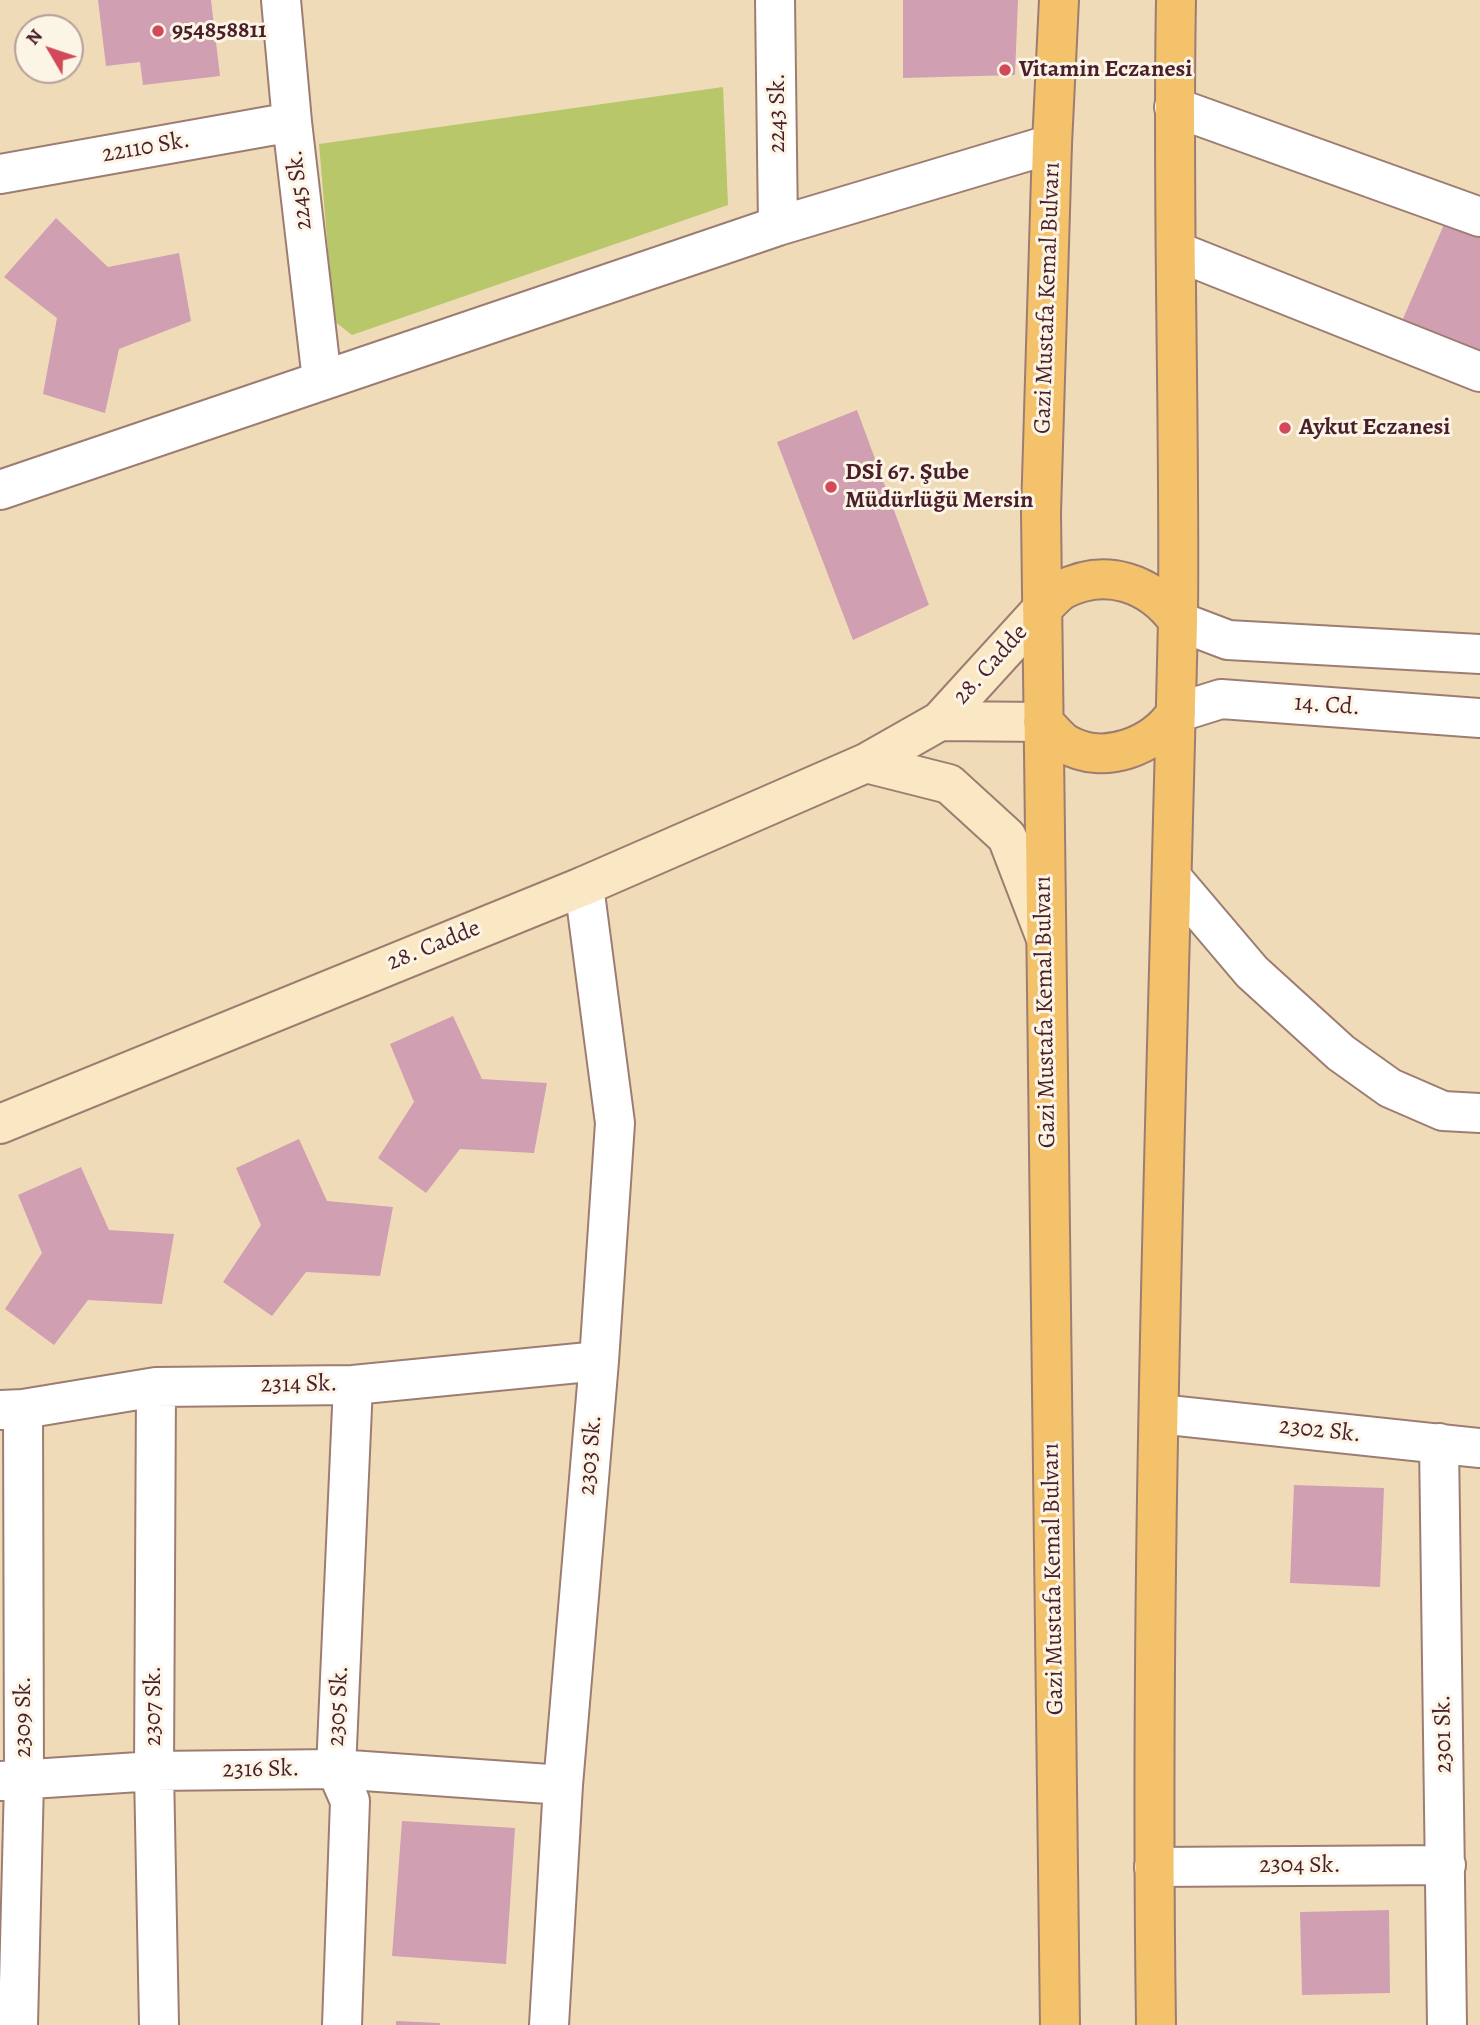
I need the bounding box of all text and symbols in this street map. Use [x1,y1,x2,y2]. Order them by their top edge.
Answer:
north arrow [14,14,84,84]
place label: 954858811 [172,17,267,45]
text: N [20,23,49,51]
marker: 954858811 [150,23,166,39]
place label: Vitamin Eczanesi [1019,56,1192,84]
marker: Vitamin Eczanesi [997,62,1013,78]
street label: 2243 Sk. [764,73,792,153]
street label: 22110 Sk. [100,126,192,170]
street label: 2245 Sk. [281,148,319,232]
street label: Gazi Mustafa Kemal Bulvarı [1029,161,1067,435]
place label: Aykut Eczanesi [1299,414,1450,442]
marker: Aykut Eczanesi [1277,420,1293,436]
place label: DSİ 67. Şube Müdürlüğü Mersin [845,459,1034,515]
marker: DSİ 67. Şube Müdürlüğü Mersin [823,479,839,495]
street label: 28. Cadde [948,619,1034,711]
street label: 14. Cd. [1293,689,1361,723]
street label: Gazi Mustafa Kemal Bulvarı [1029,876,1063,1148]
street label: 28. Cadde [383,914,485,978]
street label: 2314 Sk. [260,1370,338,1400]
street label: 2302 Sk. [1278,1412,1362,1450]
street label: 2303 Sk. [573,1414,609,1496]
street label: Gazi Mustafa Kemal Bulvarı [1037,1443,1071,1715]
street label: 2305 Sk. [323,1665,355,1747]
street label: 2307 Sk. [140,1666,168,1746]
street label: 2309 Sk. [10,1676,38,1758]
street label: 2301 Sk. [1429,1694,1459,1774]
street label: 2316 Sk. [222,1755,300,1785]
street label: 2304 Sk. [1259,1852,1341,1880]

